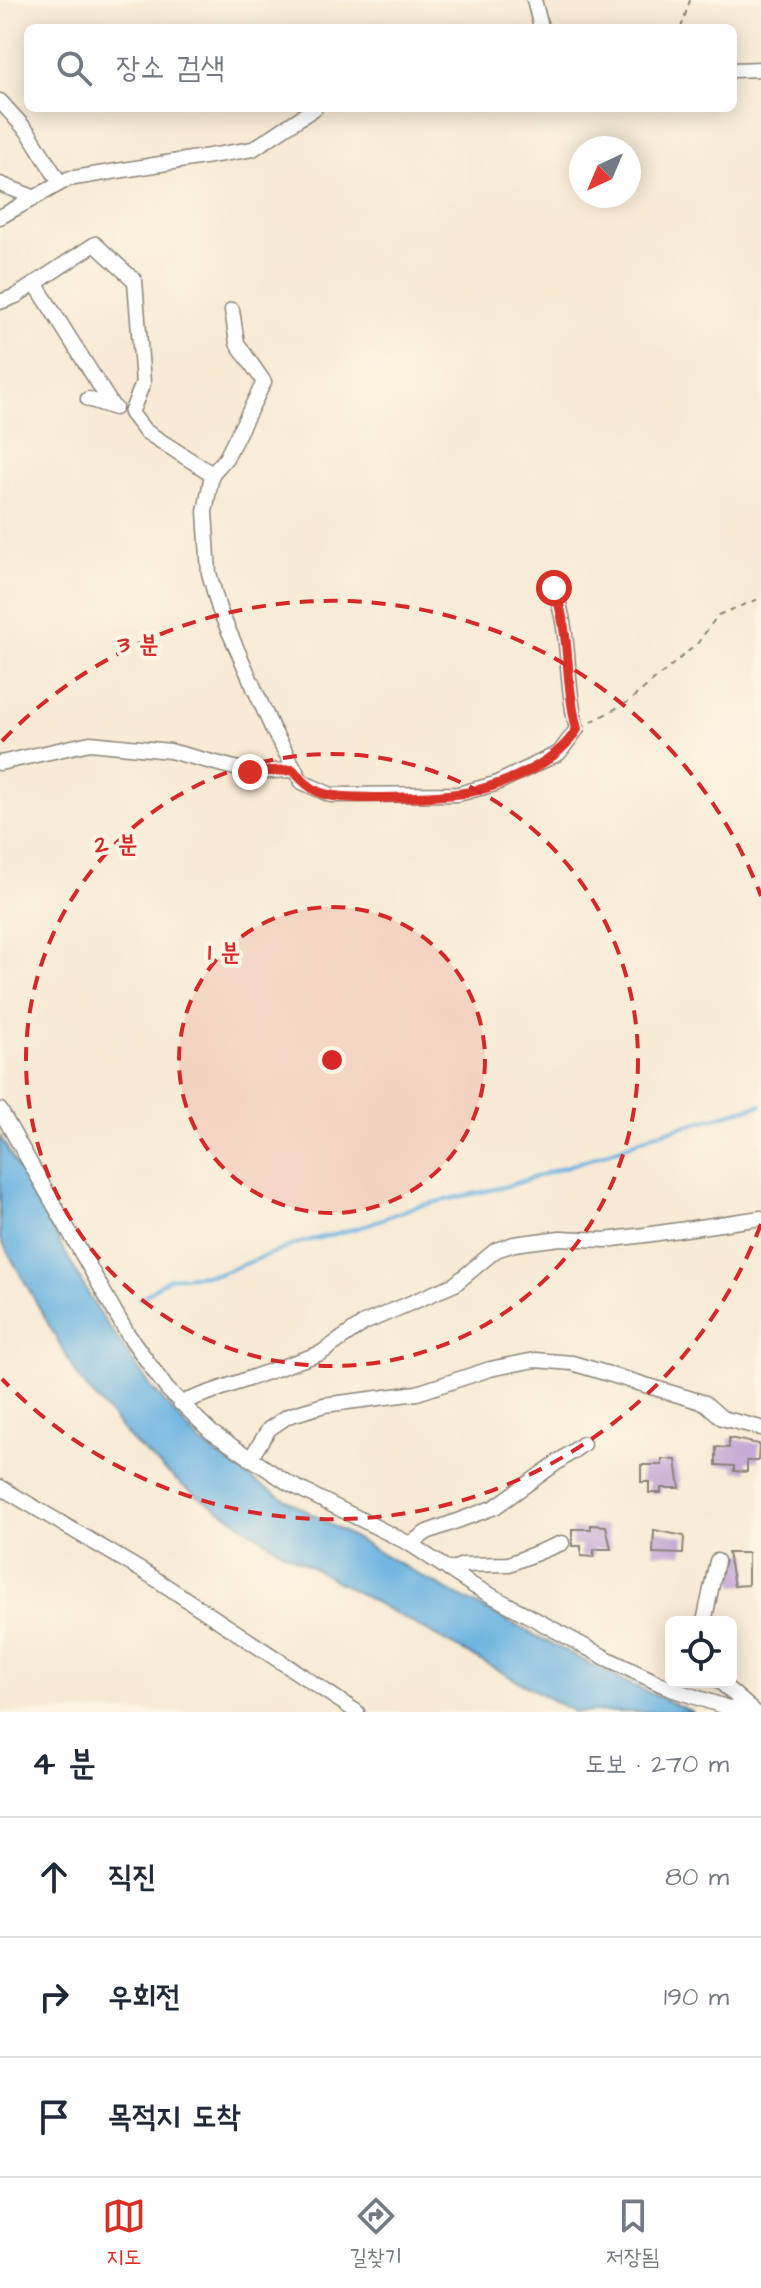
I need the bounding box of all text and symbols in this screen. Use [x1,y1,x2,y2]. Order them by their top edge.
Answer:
search box [24,24,737,112]
icon: search [52,46,96,90]
text: 장소 검색 [116,47,225,89]
north arrow [569,136,641,208]
route start [536,570,572,606]
text: 3 분 [116,628,159,662]
route end [232,754,268,790]
text: 2 분 [94,828,137,862]
text: 1 분 [208,936,240,970]
centre of rings [318,1046,346,1074]
map controls [665,1616,737,1688]
button: locate [665,1616,737,1688]
text: 4 분 [32,1740,96,1788]
text: 도보 · 270 m [585,1746,729,1782]
icon: ahead [32,1855,76,1899]
text: 직진 [108,1856,156,1898]
text: 80 m [665,1859,729,1895]
icon: right [32,1975,76,2019]
text: 우회전 [108,1976,180,2018]
text: 190 m [664,1979,729,2015]
icon: arrive [32,2095,76,2139]
text: 목적지 도착 [108,2096,241,2138]
tab: 지도 [102,2194,146,2273]
tab: 길찾기 [349,2194,403,2273]
tab: 저장됨 [606,2194,659,2273]

